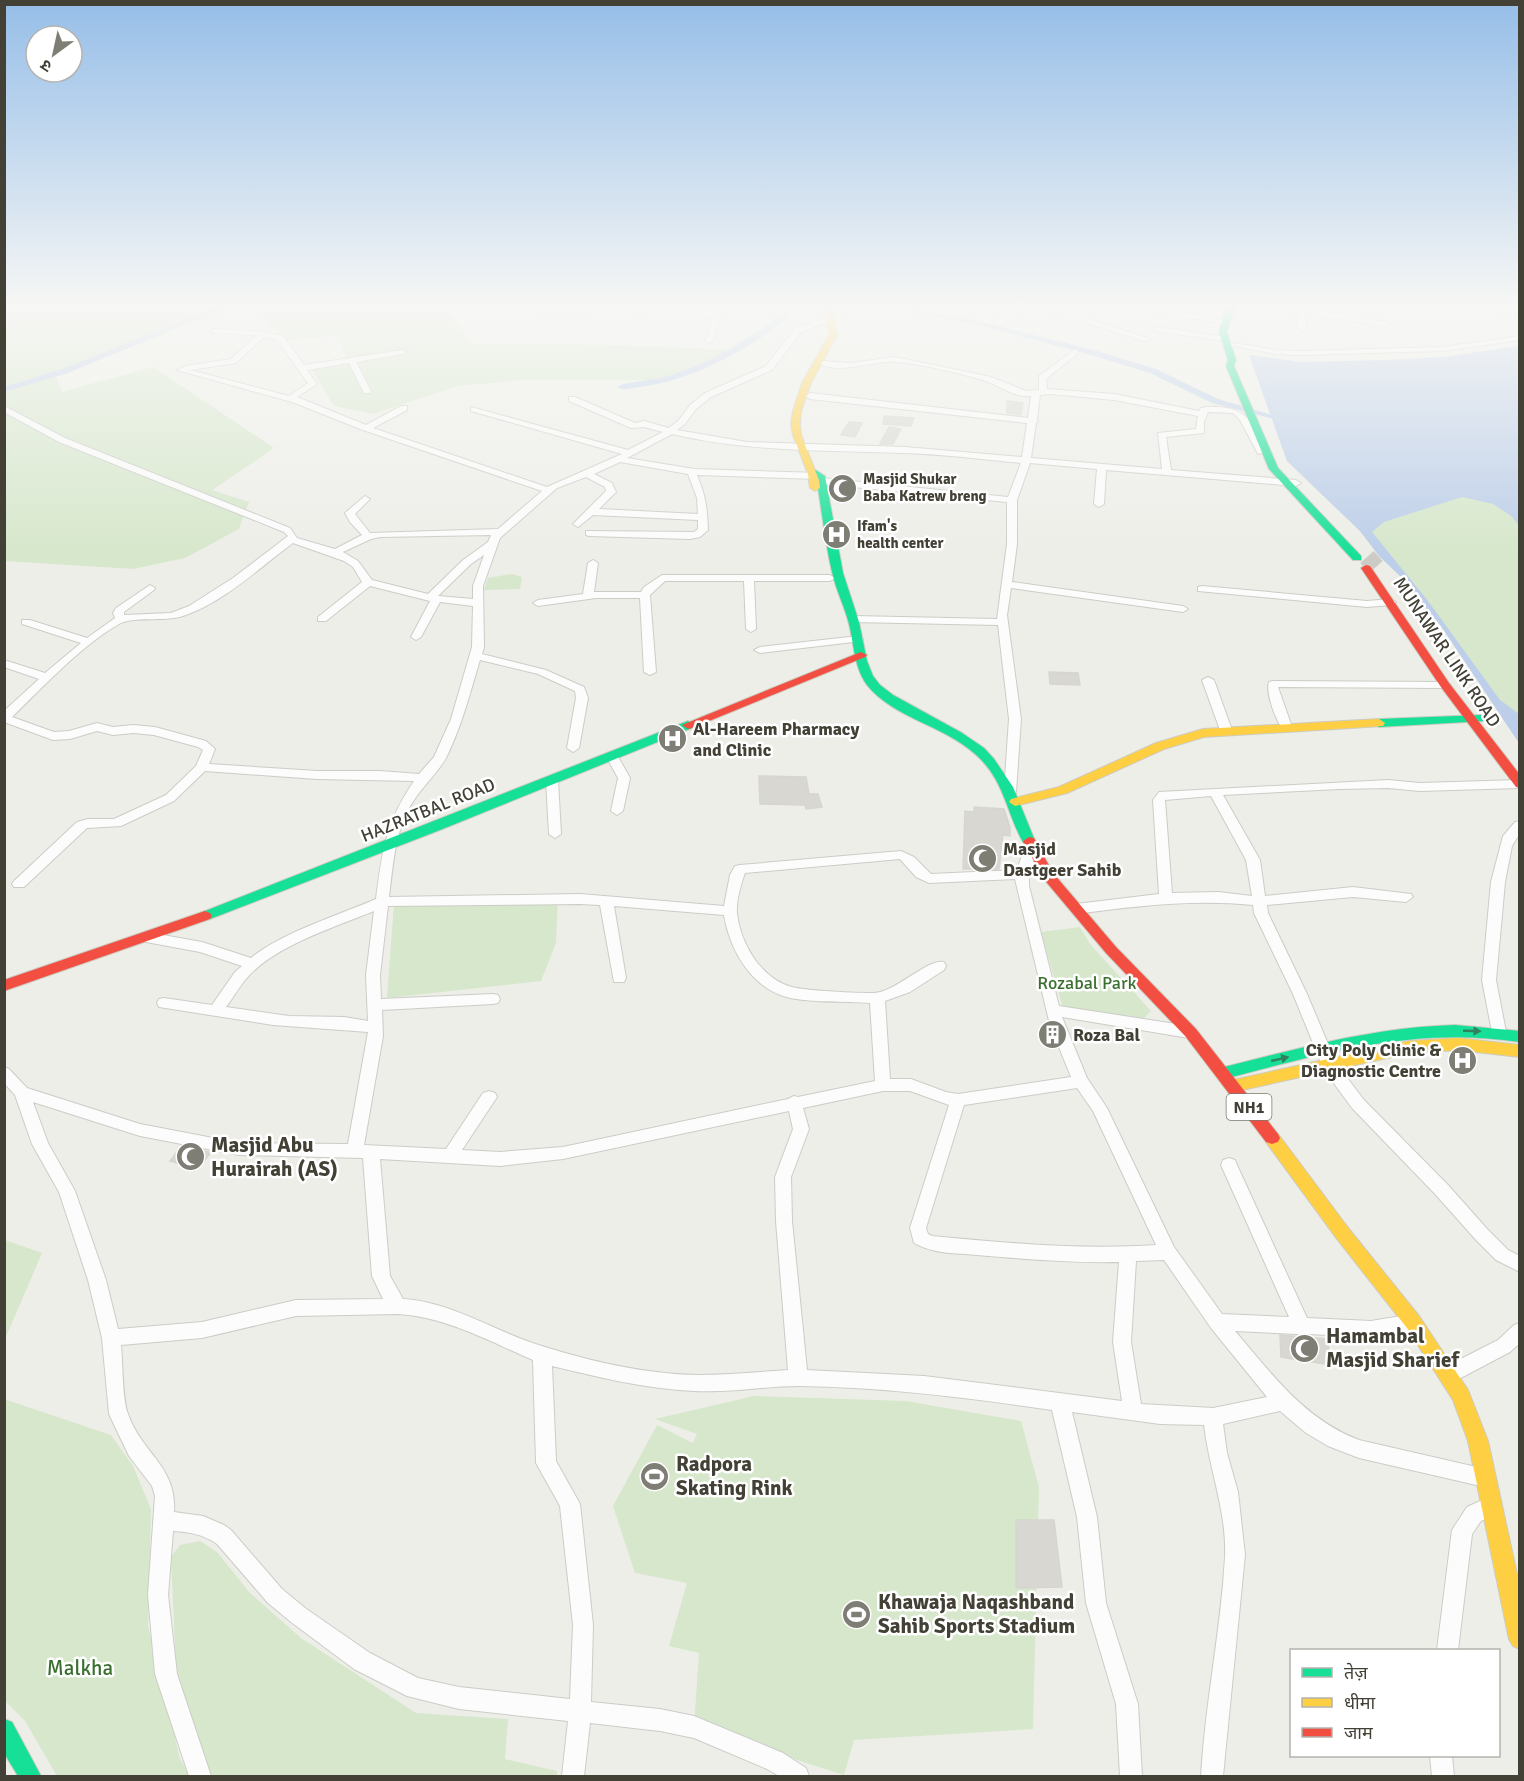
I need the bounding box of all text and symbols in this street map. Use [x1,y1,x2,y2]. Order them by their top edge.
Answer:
north arrow [24,24,84,84]
text: उ [36,54,56,77]
place label: Masjid Shukar Baba Katrew breng [863,470,987,505]
mosque icon: Masjid Shukar Baba Katrew breng [826,472,858,504]
place label: Ifam's health center [857,517,943,552]
hospital icon: Ifam's health center [820,519,852,551]
street label: MUNAWAR LINK ROAD [1389,573,1505,731]
place label: Al-Hareem Pharmacy and Clinic [693,718,859,761]
hospital icon: Al-Hareem Pharmacy and Clinic [656,723,688,755]
street label: HAZRATBAL ROAD [358,773,498,847]
place label: Masjid Dastgeer Sahib [1003,838,1122,881]
mosque icon: Masjid Dastgeer Sahib [966,843,998,875]
park label: Rozabal Park [1037,972,1137,994]
building icon: Roza Bal [1036,1019,1068,1051]
place label: Roza Bal [1073,1024,1141,1046]
one-way arrow [1463,1027,1482,1036]
place label: City Poly Clinic & Diagnostic Centre [1301,1039,1441,1082]
hospital icon: City Poly Clinic & Diagnostic Centre [1446,1044,1478,1076]
one-way arrow [1271,1053,1290,1063]
road number: NH1 [1226,1094,1272,1120]
place label: Masjid Abu Hurairah (AS) [211,1132,338,1182]
mosque icon: Masjid Abu Hurairah (AS) [174,1141,206,1173]
place label: Hamambal Masjid Sharief [1326,1323,1461,1373]
mosque icon: Hamambal Masjid Sharief [1289,1332,1321,1364]
place label: Radpora Skating Rink [676,1451,792,1501]
sports icon: Radpora Skating Rink [639,1460,671,1492]
place label: Khawaja Naqashband Sahib Sports Stadium [878,1589,1075,1639]
sports icon: Khawaja Naqashband Sahib Sports Stadium [841,1598,873,1630]
legend [1290,1649,1500,1757]
park label: Malkha [47,1655,113,1681]
text: तेज़ [1344,1662,1368,1684]
text: धीमा [1344,1692,1375,1714]
text: जाम [1344,1722,1374,1744]

